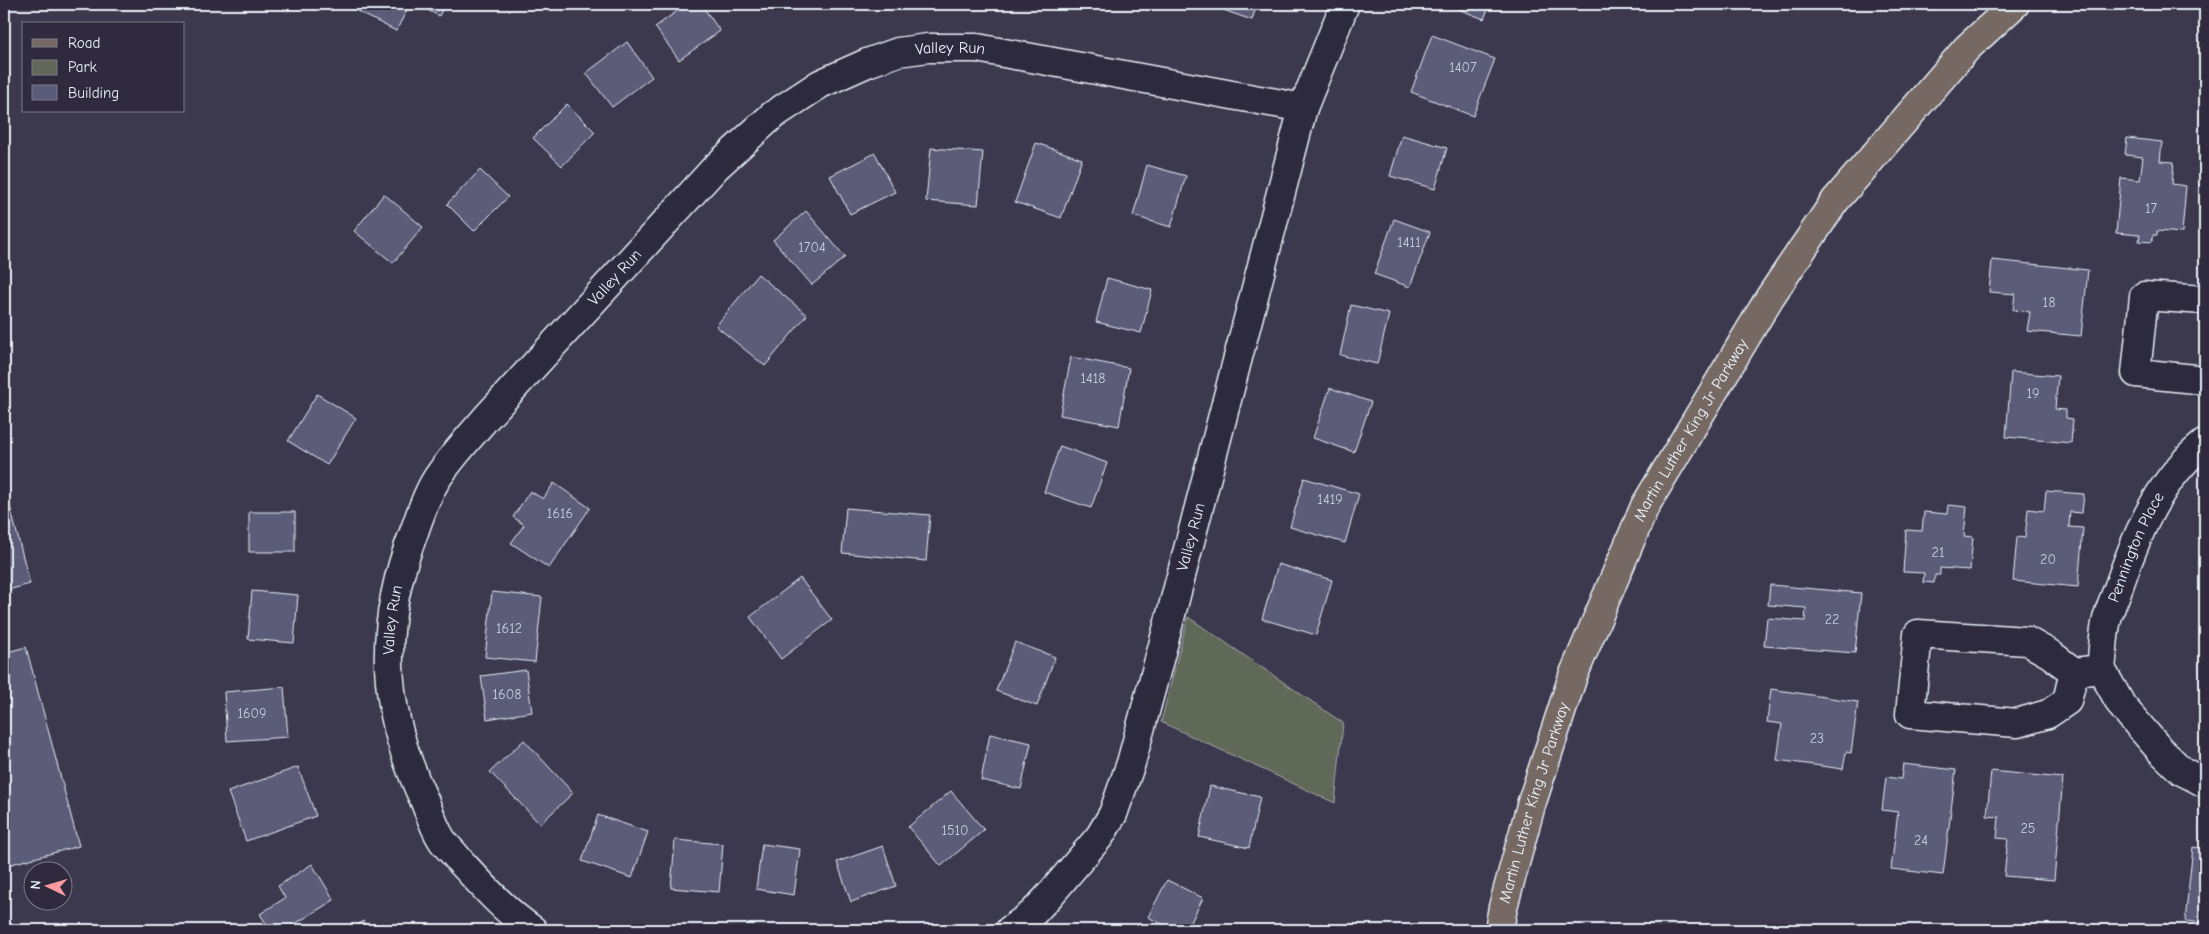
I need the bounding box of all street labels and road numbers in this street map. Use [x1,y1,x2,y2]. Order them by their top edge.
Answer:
street label: Valley Run [914,39,987,59]
street label: Valley Run [585,245,645,309]
street label: Martin Luther King Jr Parkway [1630,335,1752,524]
street label: Pennington Place [2104,489,2168,605]
street label: Valley Run [1173,501,1209,573]
street label: Valley Run [380,583,406,655]
street label: Martin Luther King Jr Parkway [1495,699,1573,905]

